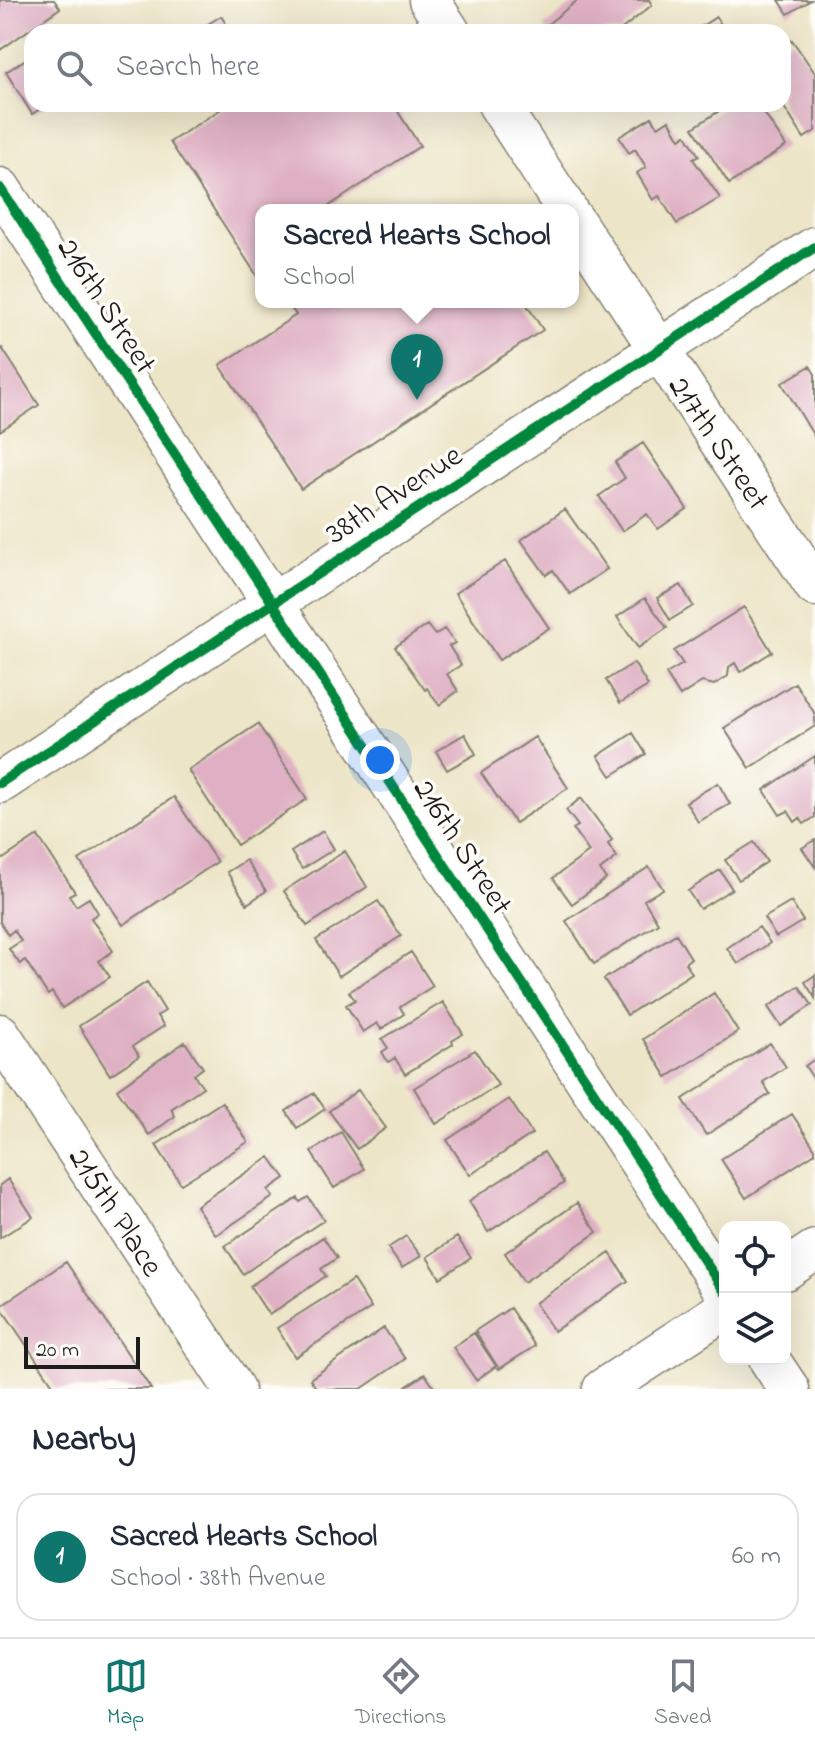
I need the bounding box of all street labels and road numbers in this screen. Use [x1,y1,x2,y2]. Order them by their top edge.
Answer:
street label: 216th Street [43,229,167,385]
street label: 217th Street [655,367,780,521]
street label: 38th Avenue [317,434,473,558]
street label: 216th Street [399,770,523,926]
street label: 215th Place [55,1139,174,1288]

